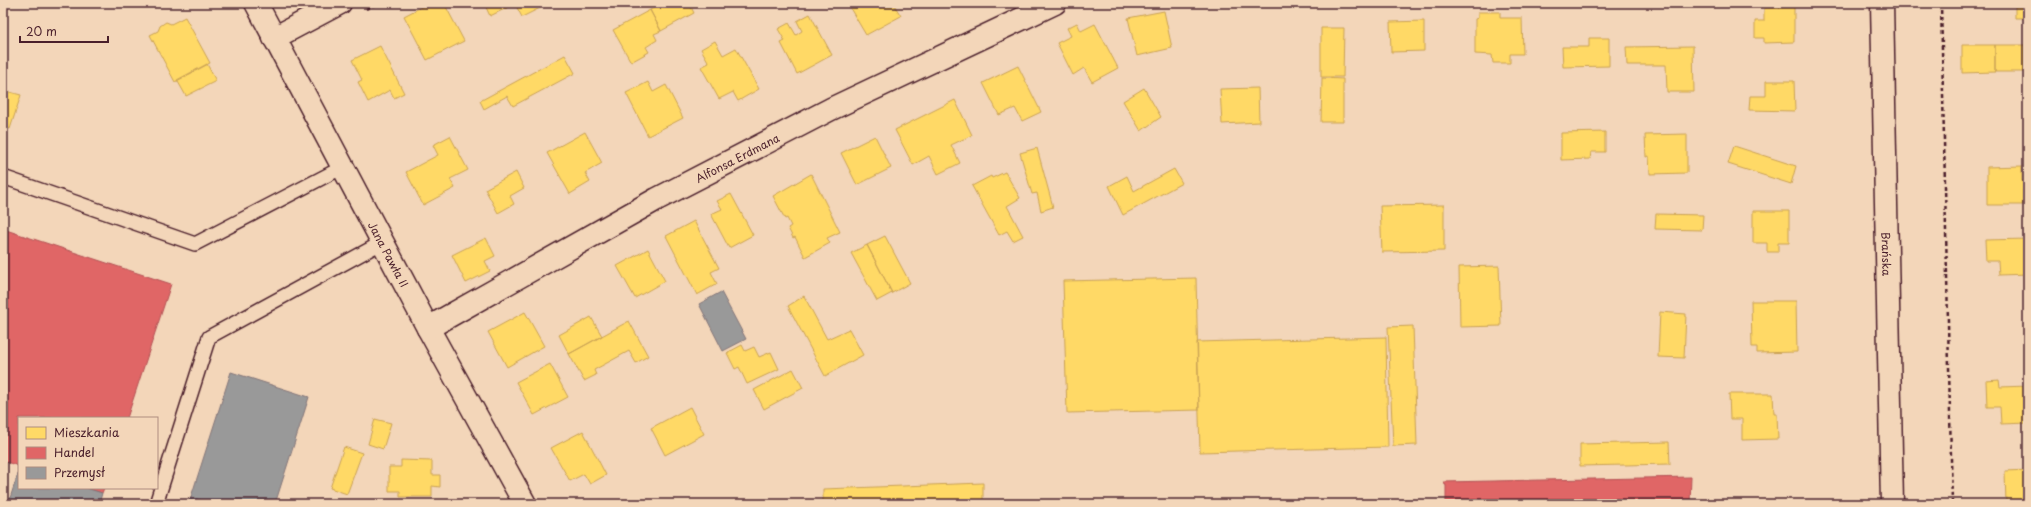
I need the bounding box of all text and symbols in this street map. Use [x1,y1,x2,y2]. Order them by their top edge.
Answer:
scale bar [20,18,108,44]
text: 20 m [26,22,57,40]
street label: Alfonsa Erdmana [692,129,782,186]
street label: Jana Pawła II [364,218,413,290]
street label: Brańska [1878,232,1896,276]
legend [18,417,158,489]
text: Mieszkania [54,423,120,441]
text: Handel [54,443,94,461]
text: Przemysł [54,463,105,481]

